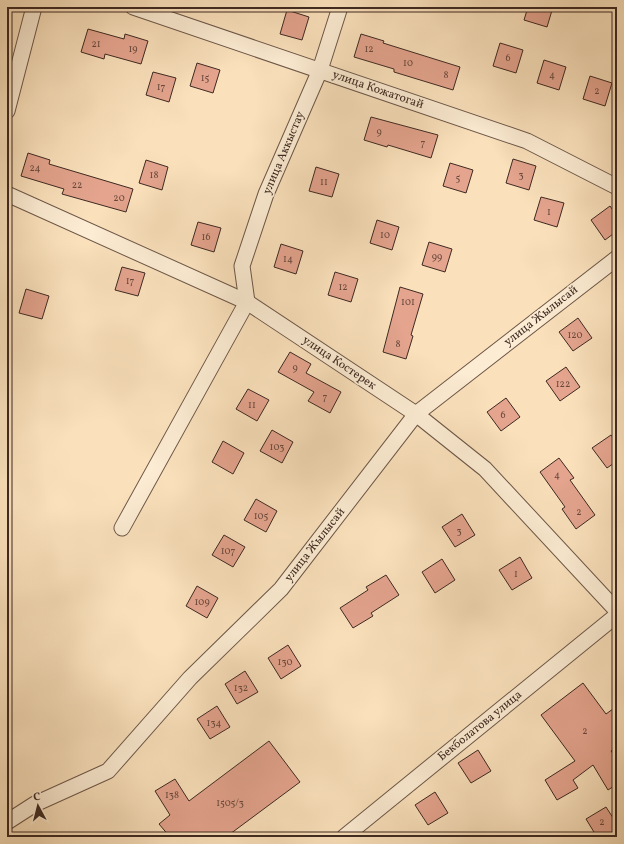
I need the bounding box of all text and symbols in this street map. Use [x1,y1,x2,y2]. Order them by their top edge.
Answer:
house number: 21 [91,37,101,51]
house number: 19 [128,42,138,56]
house number: 12 [364,42,374,56]
house number: 6 [505,51,511,65]
house number: 10 [403,56,413,70]
street label: улица Кожатогай [330,67,426,113]
house number: 8 [443,68,449,82]
house number: 4 [549,68,555,82]
house number: 15 [201,71,210,85]
house number: 17 [157,80,166,94]
house number: 2 [594,84,600,98]
street label: улица Аккыстау [259,109,309,197]
house number: 9 [376,125,382,139]
house number: 7 [421,136,426,150]
house number: 24 [29,161,41,175]
house number: 18 [150,168,158,182]
house number: 3 [518,168,524,182]
house number: 5 [456,171,461,185]
house number: 11 [320,175,328,189]
house number: 22 [72,178,82,192]
house number: 20 [113,191,125,205]
house number: 1 [547,205,551,219]
house number: 10 [380,228,390,242]
house number: 16 [202,230,210,244]
house number: 99 [432,250,442,264]
house number: 14 [283,252,293,266]
house number: 17 [126,274,135,288]
house number: 12 [338,280,348,294]
street label: улица Жылысай [501,282,581,350]
house number: 101 [401,295,415,309]
house number: 120 [567,328,583,342]
street label: улица Костерек [299,332,380,394]
house number: 8 [395,337,401,351]
house number: 9 [292,361,298,375]
house number: 122 [556,377,570,391]
house number: 7 [323,390,328,404]
house number: 11 [248,398,256,412]
house number: 6 [500,408,506,422]
house number: 103 [270,440,284,454]
house number: 4 [554,468,560,482]
street label: улица Жылысай [281,505,349,585]
house number: 2 [576,505,582,519]
house number: 105 [254,509,268,523]
house number: 3 [456,524,462,538]
house number: 107 [221,544,236,558]
house number: 1 [514,567,518,581]
house number: 109 [194,595,210,609]
house number: 130 [278,655,292,669]
house number: 132 [234,681,248,695]
street label: Бекболатова улица [435,687,526,765]
house number: 134 [207,716,222,730]
house number: 2 [582,724,588,738]
north arrow [18,786,58,826]
house number: 138 [165,788,179,802]
text: С [33,790,41,805]
house number: 1505/3 [216,796,244,810]
house number: 2 [599,815,605,829]

